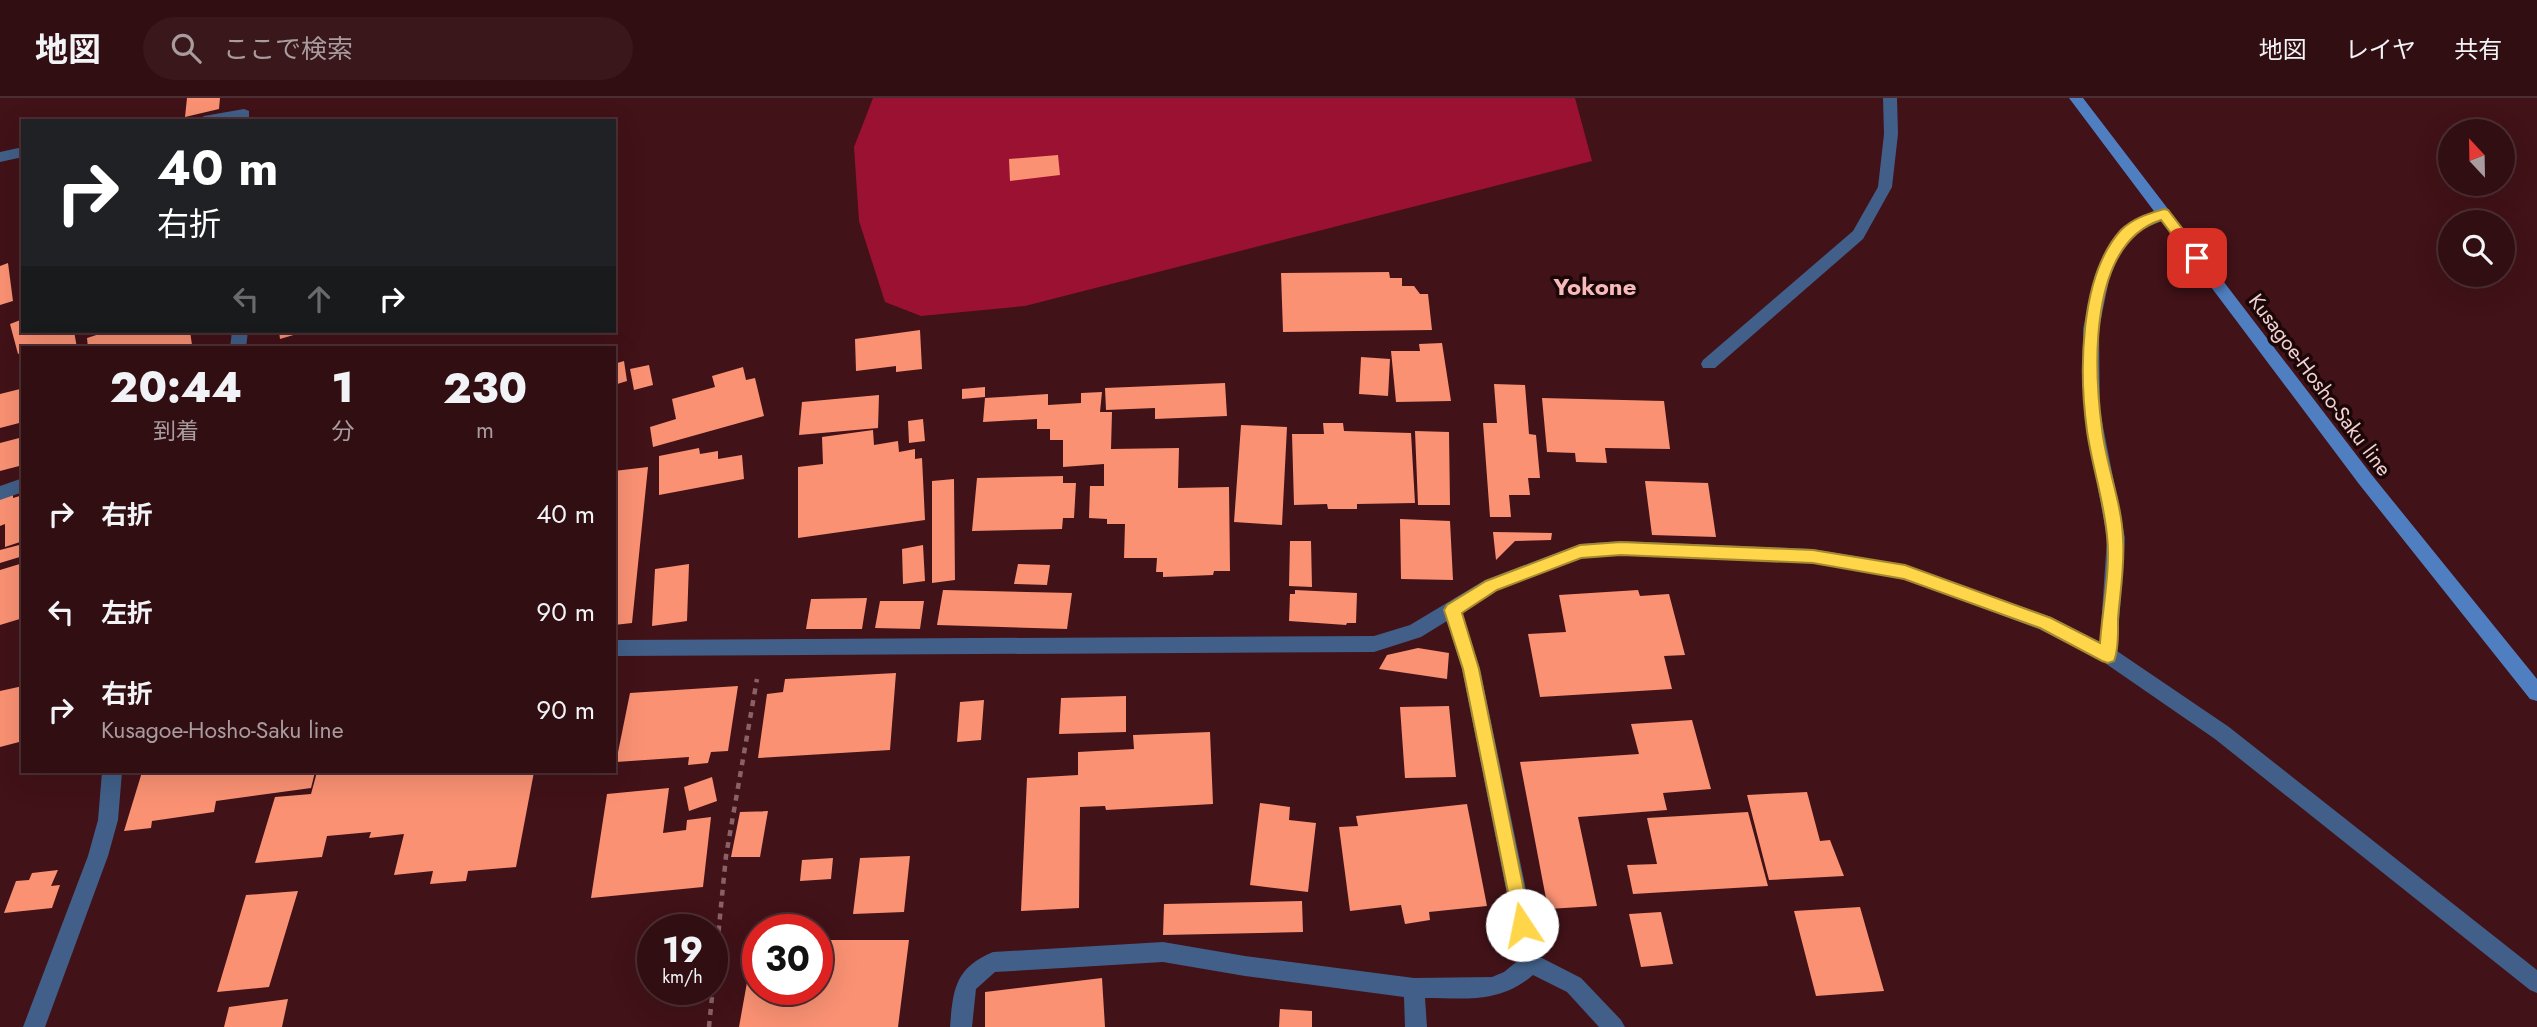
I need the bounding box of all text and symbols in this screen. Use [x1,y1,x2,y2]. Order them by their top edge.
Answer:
search box [143,17,633,80]
text: 地図 [35,26,101,73]
icon: search [167,29,205,67]
text: ここで検索 [223,30,353,68]
text: 地図 [2259,32,2307,67]
text: レイヤ [2345,32,2416,67]
text: 共有 [2454,32,2502,67]
north arrow [2438,119,2515,196]
map controls [2438,119,2515,287]
text: 40 m [157,133,279,203]
icon: right [42,147,133,238]
text: 右折 [157,201,221,247]
button: search [2438,210,2515,287]
pin [2167,228,2227,288]
icon: arrive [2178,239,2216,277]
district label: Yokone [1553,269,1636,304]
icon: left [227,280,265,318]
icon: ahead [300,280,338,318]
icon: right [373,280,411,318]
street label: Kusagoe-Hosho-Saku line [2241,288,2399,483]
text: 20:44 [110,357,242,418]
text: 1 [332,357,354,418]
text: 230 [443,358,527,419]
text: m [476,413,494,447]
text: 到着 [153,414,199,448]
text: 分 [331,414,354,448]
icon: right [42,495,80,533]
text: 40 m [536,495,595,533]
text: 右折 [101,496,153,534]
icon: left [42,593,80,631]
text: 90 m [536,593,595,631]
text: 左折 [101,594,153,632]
text: 右折 [101,675,153,713]
icon: right [42,691,80,729]
text: 90 m [536,691,595,729]
text: Kusagoe-Hosho-Saku line [101,713,344,747]
position arrow [1485,888,1559,962]
speed limit sign: 30 [742,914,833,1005]
text: 19 [662,925,703,975]
text: km/h [662,964,703,990]

